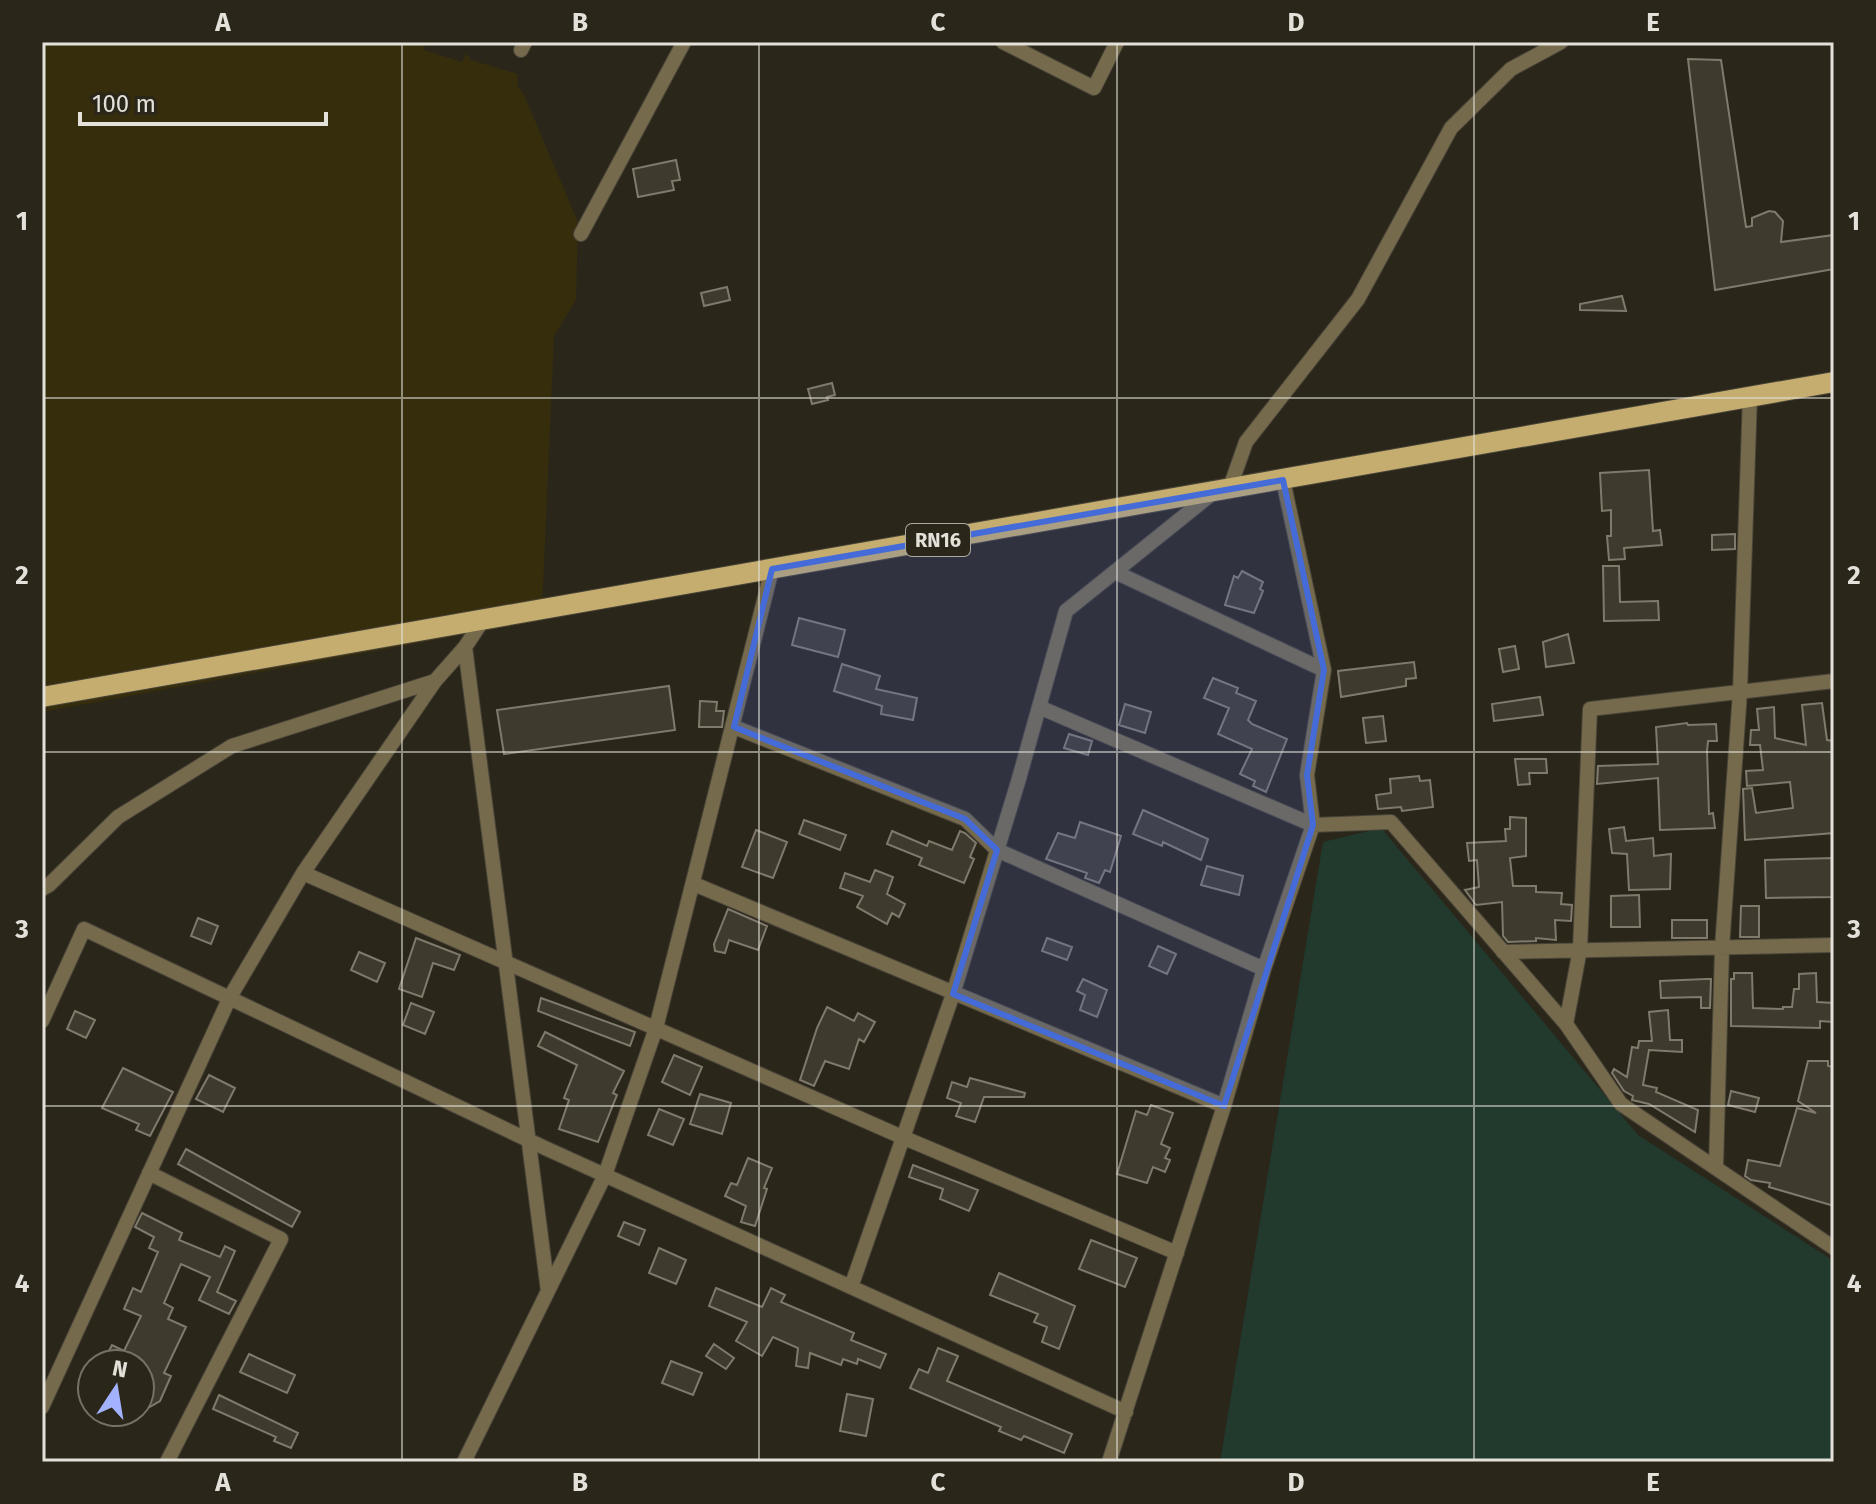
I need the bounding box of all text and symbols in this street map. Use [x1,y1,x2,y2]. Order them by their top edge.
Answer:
text: A [214,7,231,38]
text: B [572,7,588,38]
text: C [931,7,946,38]
text: D [1288,7,1305,38]
text: E [1646,7,1660,38]
scale bar [80,76,326,126]
text: 100 m [92,90,156,118]
text: 1 [16,206,28,237]
text: 1 [1848,206,1860,237]
road number: RN16 [906,524,970,556]
text: 2 [15,560,29,591]
text: 2 [1847,560,1861,591]
text: 3 [14,914,29,945]
text: 3 [1846,914,1861,945]
text: 4 [15,1268,30,1299]
text: 4 [1847,1268,1862,1299]
north arrow [76,1348,156,1428]
text: N [110,1354,130,1384]
text: A [214,1467,231,1498]
text: B [572,1467,588,1498]
text: C [931,1467,946,1498]
text: D [1288,1467,1305,1498]
text: E [1646,1467,1660,1498]

